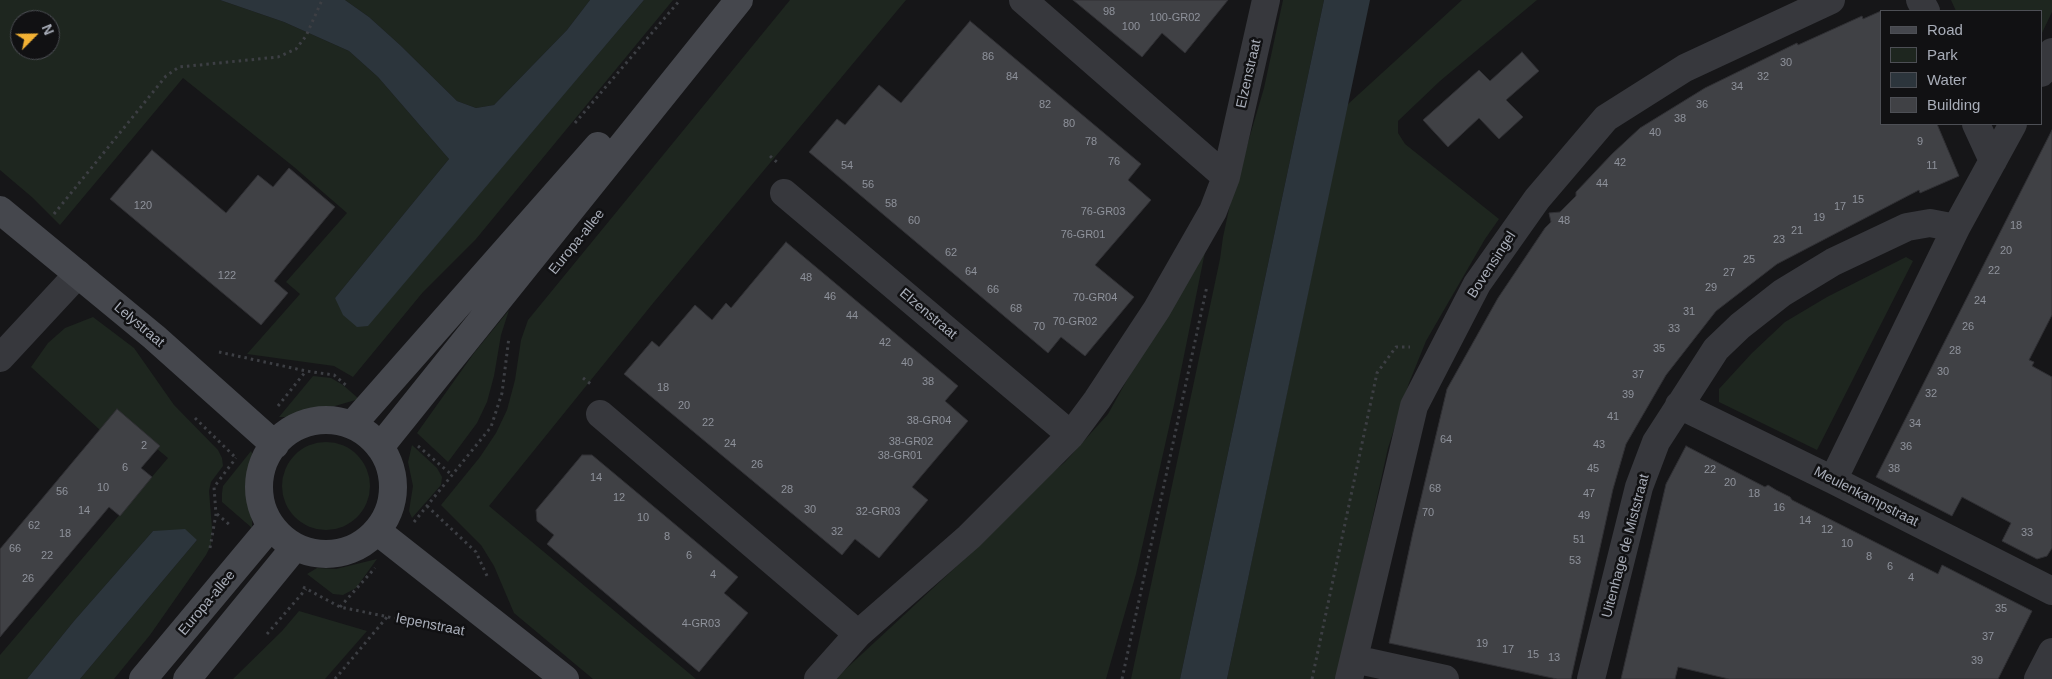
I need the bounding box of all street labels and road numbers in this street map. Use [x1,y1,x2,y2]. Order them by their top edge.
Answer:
street label: Elzenstraat [1233,38,1265,110]
street label: Europa-allee [545,206,609,278]
street label: Bovensingel [1464,228,1520,302]
street label: Elzenstraat [896,285,960,343]
street label: Lelystraat [110,299,168,351]
street label: Meulenkampstraat [1811,463,1921,531]
street label: Uitenhage de Miststraat [1599,472,1653,620]
street label: Europa-allee [175,567,239,639]
street label: Iepenstraat [394,610,466,640]

